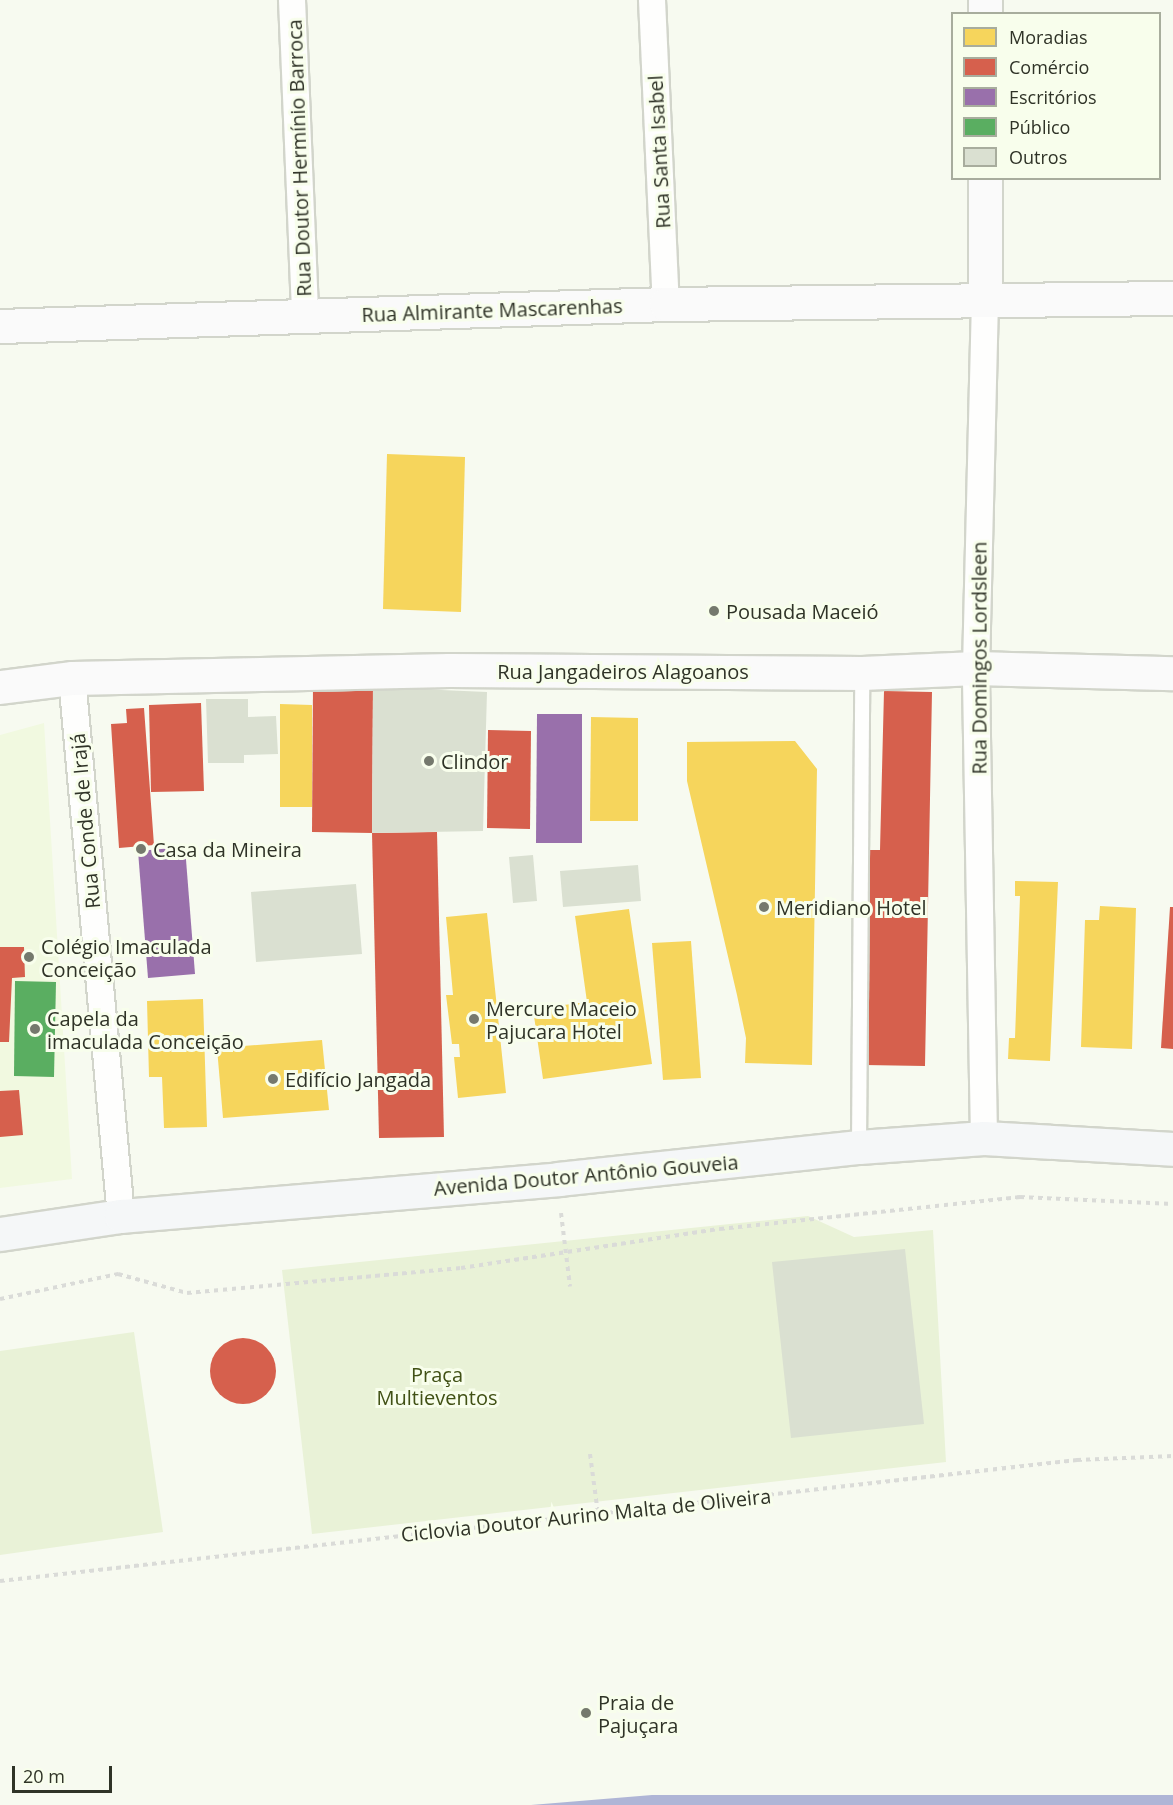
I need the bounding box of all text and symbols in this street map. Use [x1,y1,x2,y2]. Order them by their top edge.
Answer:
legend [951,12,1161,180]
street label: Rua Doutor Hermínio Barroca [282,19,316,297]
text: Moradias [1009,25,1088,49]
text: Comércio [1009,55,1089,79]
street label: Rua Santa Isabel [643,75,675,229]
text: Escritórios [1009,85,1097,109]
text: Público [1009,115,1070,139]
text: Outros [1009,145,1067,169]
street label: Rua Almirante Mascarenhas [361,293,623,327]
street label: Rua Domingos Lordsleen [967,541,991,775]
place label: Pousada Maceió [726,599,879,623]
marker: Pousada Maceió [707,604,721,618]
street label: Rua Jangadeiros Alagoanos [497,659,749,683]
street label: Rua Conde de Irajá [65,732,105,910]
place label: Clindor [441,749,508,773]
marker: Clindor [422,754,436,768]
place label: Casa da Mineira [153,837,302,861]
marker: Casa da Mineira [134,842,148,856]
place label: Meridiano Hotel [776,895,927,919]
marker: Meridiano Hotel [757,900,771,914]
place label: Colégio Imaculada Conceição [41,934,212,981]
marker: Colégio Imaculada Conceição [22,950,36,964]
place label: Mercure Maceio Pajucara Hotel [486,996,637,1043]
place label: Capela da imaculada Conceição [47,1006,244,1053]
marker: Mercure Maceio Pajucara Hotel [467,1012,481,1026]
marker: Capela da imaculada Conceição [28,1022,42,1036]
place label: Edifício Jangada [285,1067,431,1091]
marker: Edifício Jangada [266,1072,280,1086]
street label: Avenida Doutor Antônio Gouveia [433,1150,739,1200]
park label: Praça Multieventos [377,1363,497,1410]
street label: Ciclovia Doutor Aurino Malta de Oliveira [400,1484,772,1546]
place label: Praia de Pajuçara [598,1690,678,1737]
marker: Praia de Pajuçara [579,1706,593,1720]
scale bar [15,1754,116,1792]
text: 20 m [23,1764,65,1788]

